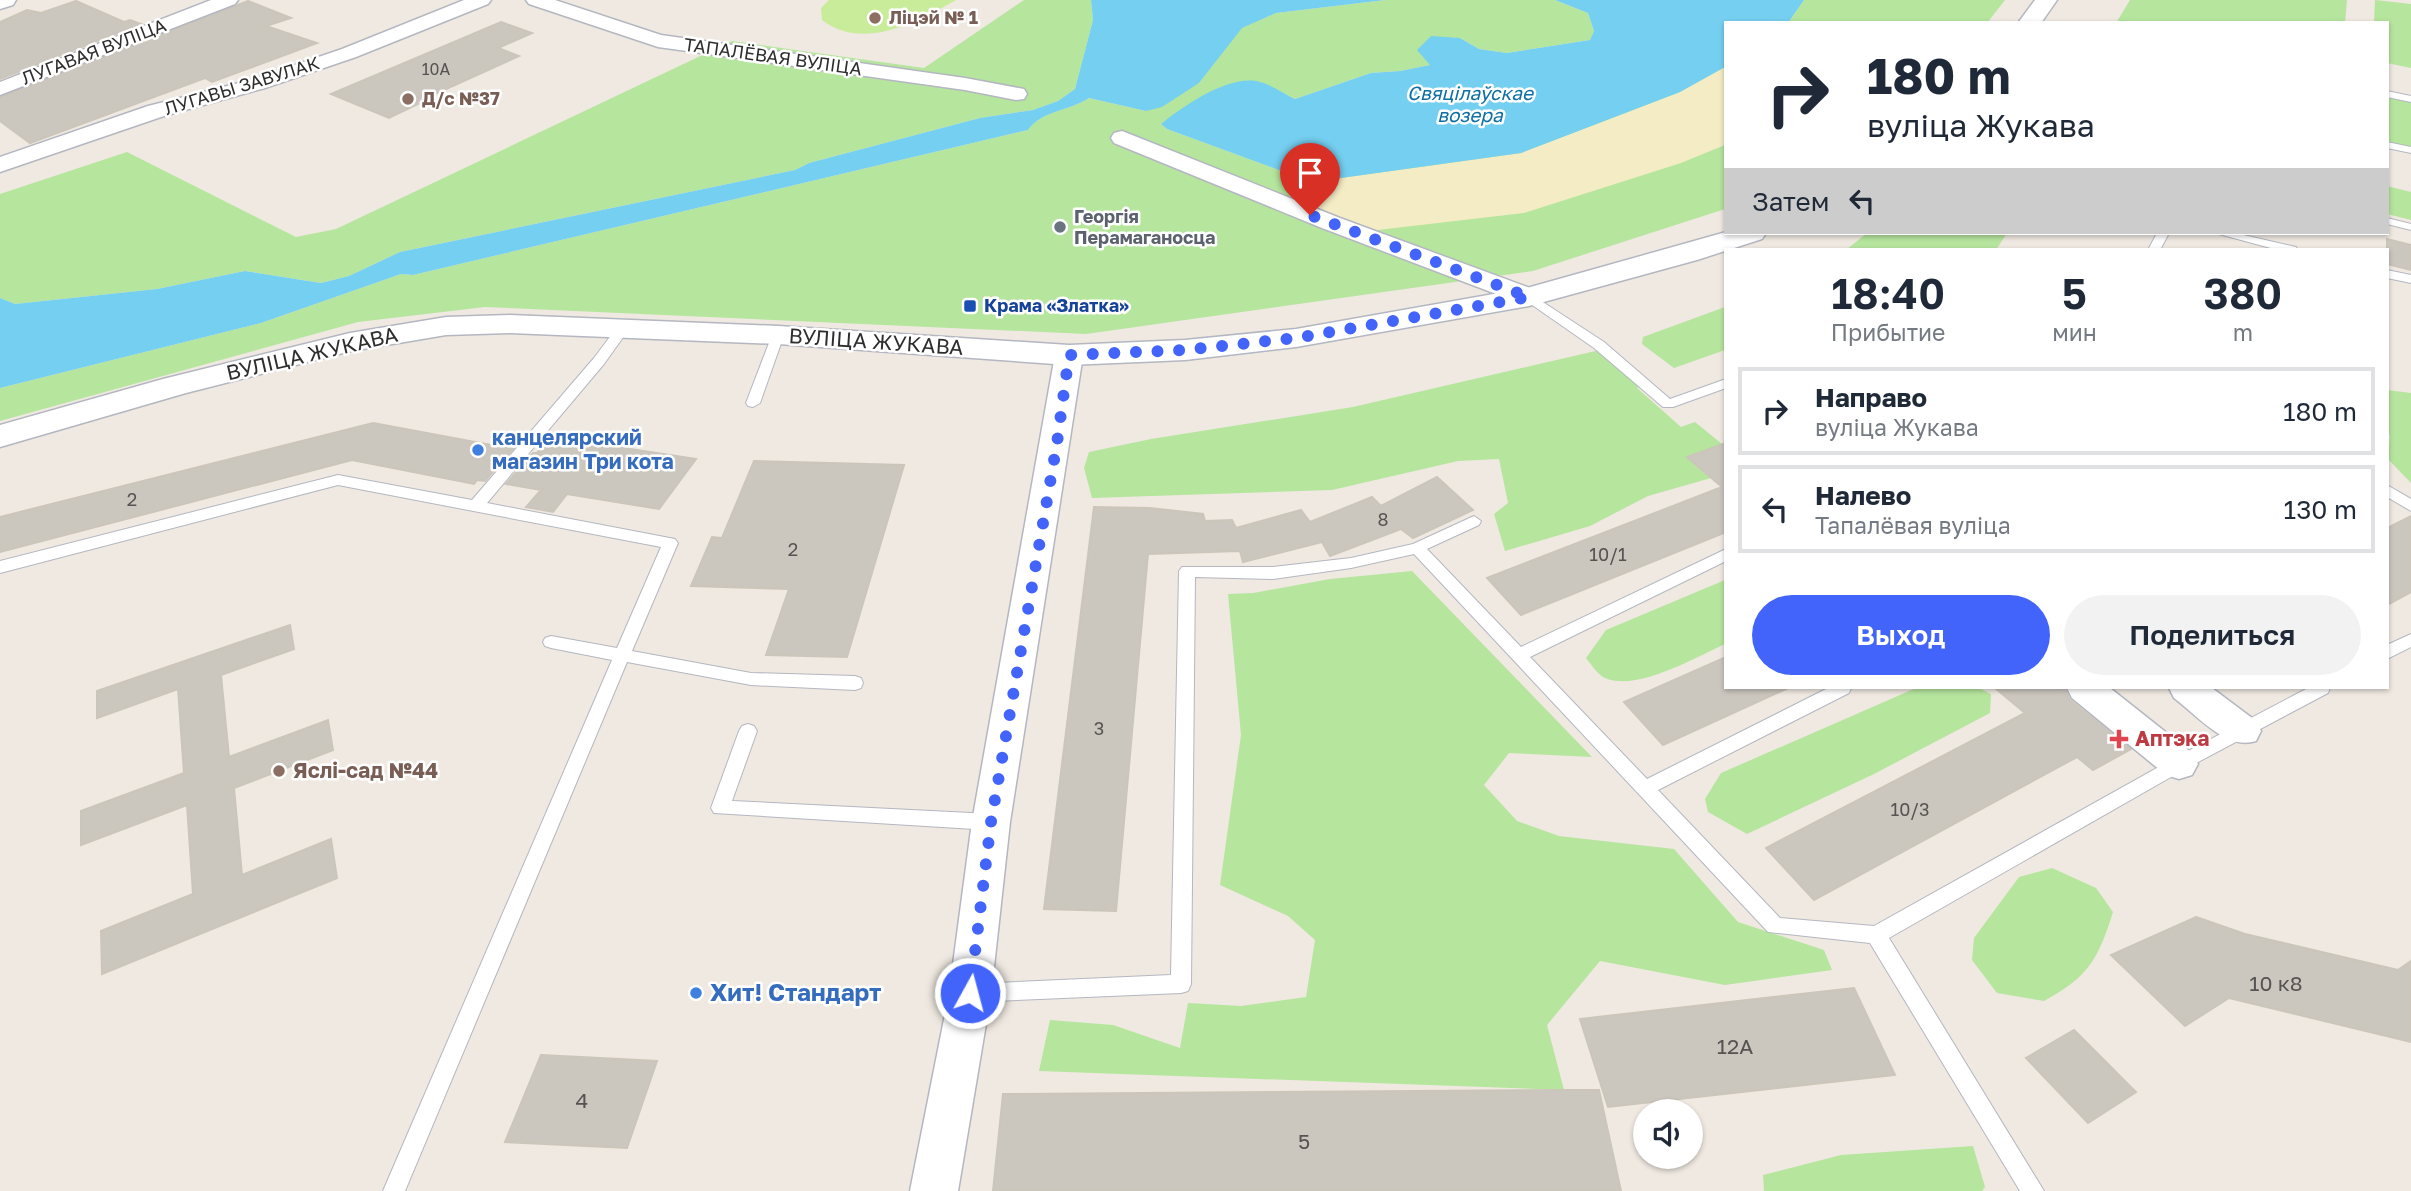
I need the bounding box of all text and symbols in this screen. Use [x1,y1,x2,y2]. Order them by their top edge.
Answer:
place label: Ліцэй № 1 [889,6,978,28]
marker: Ліцэй № 1 [867,10,883,26]
street label: ЛУГАВАЯ ВУЛІЦА [18,13,169,89]
street label: ТАПАЛЁВАЯ ВУЛІЦА [683,33,863,79]
text: 180 m [1867,46,2011,105]
icon: right [1752,49,1843,140]
street label: ЛУГАВЫ ЗАВУЛАК [162,51,322,119]
house number: 10А [422,59,450,79]
water label: Свяцілаўскае возера [1407,81,1535,126]
place label: Д/с №37 [422,87,500,109]
marker: Д/с №37 [400,91,416,107]
text: вуліца Жукава [1867,106,2095,144]
pin [1280,143,1340,215]
icon: arrive [1291,154,1329,192]
icon: left [1843,182,1881,220]
text: Затем [1752,186,1829,217]
place label: Георгія Перамаганосца [1074,205,1215,248]
marker: Георгія Перамаганосца [1052,219,1068,235]
text: 18:40 [1831,268,1945,318]
text: 5 [2062,268,2087,318]
text: 380 [2204,268,2282,318]
place label: Крама «Златка» [984,294,1129,316]
marker: Крама «Златка» [962,298,978,314]
text: Прибытие [1831,318,1945,346]
text: мин [2052,318,2097,346]
text: m [2233,318,2253,346]
street label: ВУЛІЦА ЖУКАВА [224,321,400,385]
street label: ВУЛІЦА ЖУКАВА [788,322,964,360]
text: Направо [1815,382,1927,413]
icon: right [1756,392,1794,430]
text: 180 m [2283,396,2357,427]
text: вуліца Жукава [1815,413,1979,441]
place label: канцелярский магазин Три кота [492,424,674,474]
marker: канцелярский магазин Три кота [470,442,486,458]
text: Налево [1815,480,1911,511]
house number: 2 [127,488,137,510]
icon: left [1756,490,1794,528]
text: 130 m [2284,494,2357,525]
house number: 8 [1378,508,1388,530]
text: Тапалёвая вуліца [1815,511,2011,539]
house number: 2 [788,538,798,560]
house number: 10/1 [1589,543,1627,565]
button: Выход [1752,595,2050,675]
button: Поделиться [2064,595,2361,675]
house number: 3 [1094,717,1104,739]
place label: Аптэка [2135,725,2209,751]
marker: Аптэка [2109,729,2129,749]
place label: Яслі-сад №44 [293,757,438,783]
marker: Яслі-сад №44 [271,763,287,779]
house number: 10/3 [1890,798,1930,820]
position arrow [933,956,1007,1030]
house number: 10 к8 [2249,970,2303,996]
place label: Хит! Стандарт [710,977,882,1006]
marker: Хит! Стандарт [688,985,704,1001]
house number: 12А [1717,1033,1753,1059]
house number: 4 [576,1087,588,1113]
map controls [1633,1099,1703,1169]
button: sound [1633,1099,1703,1169]
house number: 5 [1298,1128,1310,1154]

